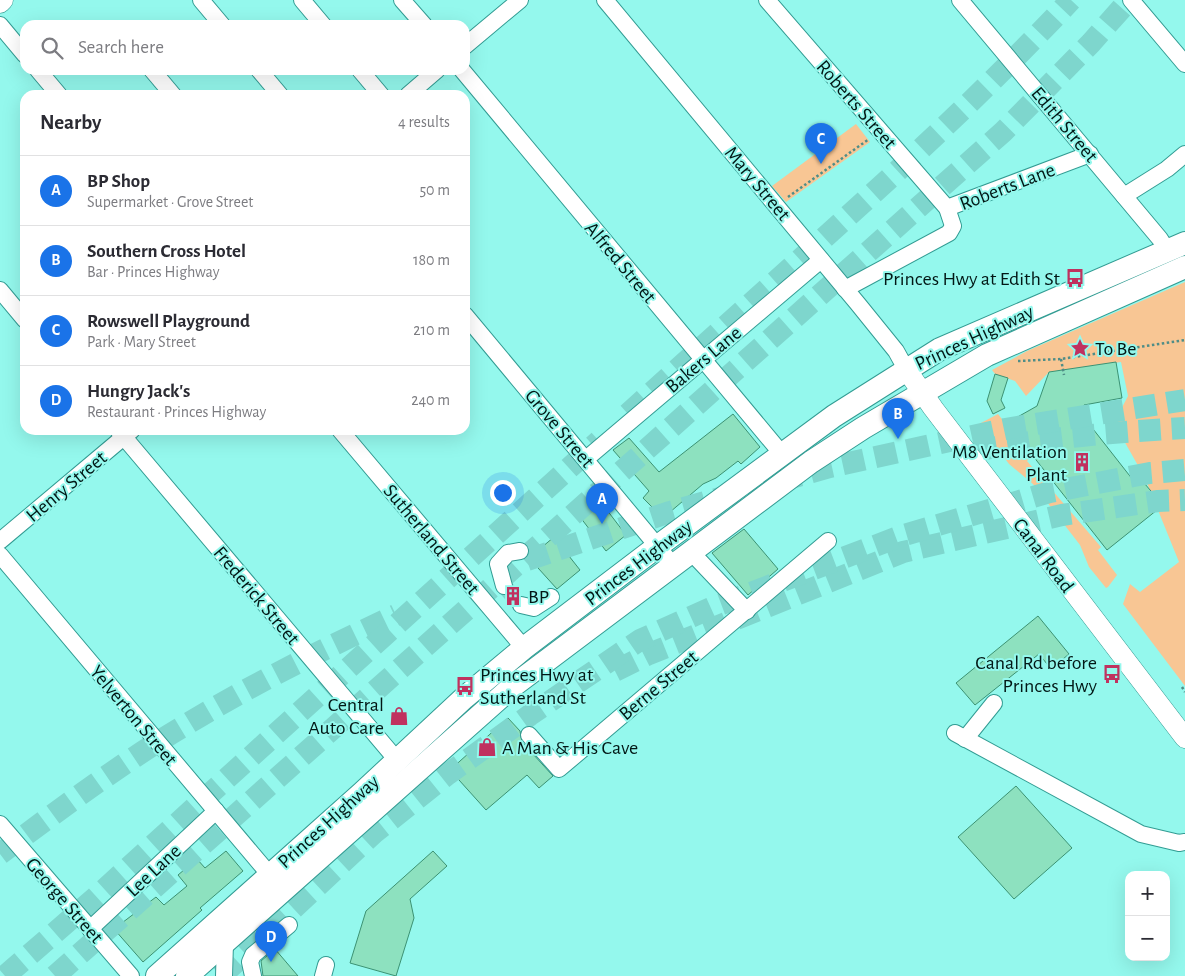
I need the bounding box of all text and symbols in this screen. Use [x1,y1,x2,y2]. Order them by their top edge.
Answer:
search box [20,20,470,75]
icon: search [38,34,66,62]
text: Search here [78,38,164,57]
street label: Roberts Street [813,56,900,153]
street label: Edith Street [1027,83,1102,167]
text: Nearby [40,112,101,133]
text: 4 results [398,114,450,130]
pin: C [805,123,837,164]
street label: Mary Street [721,143,794,225]
street label: Roberts Lane [957,160,1058,214]
text: BP Shop [87,172,150,191]
text: A [51,182,61,198]
text: 50 m [419,182,450,198]
text: Supermarket · Grove Street [87,194,253,210]
street label: Alfred Street [581,218,660,307]
text: Southern Cross Hotel [87,242,246,261]
text: B [51,252,61,268]
text: 180 m [413,252,450,268]
text: Bar · Princes Highway [87,264,220,280]
bus stop icon: Princes Hwy at Edith St [1064,267,1086,289]
place label: Princes Hwy at Edith St [883,269,1061,289]
street label: Princes Highway [912,302,1037,374]
text: Rowswell Playground [87,312,250,331]
text: C [52,322,60,338]
text: 210 m [413,322,450,338]
street label: Bakers Lane [662,323,745,397]
text: Park · Mary Street [87,334,196,350]
place icon: To Be [1069,337,1091,359]
place label: To Be [1095,339,1136,359]
text: Hungry Jack's [87,382,190,401]
street label: Grove Street [521,386,598,472]
text: D [51,392,61,408]
text: 240 m [411,392,450,408]
pin: B [882,398,914,439]
text: Restaurant · Princes Highway [87,404,266,420]
place label: M8 Ventilation Plant [952,442,1068,485]
street label: Henry Street [23,447,111,526]
building icon: M8 Ventilation Plant [1071,451,1093,473]
your location [490,480,516,506]
street label: Sutherland Street [379,481,483,599]
pin: A [586,483,618,524]
street label: Canal Road [1009,515,1077,596]
street label: Princes Highway [581,516,696,609]
street label: Frederick Street [209,543,303,649]
building icon: BP [502,585,524,607]
place label: BP [528,587,549,607]
street label: Berne Street [615,647,702,724]
place label: Canal Rd before Princes Hwy [975,653,1097,696]
street label: Yelverton Street [86,662,181,770]
bus stop icon: Canal Rd before Princes Hwy [1101,663,1123,685]
place label: Princes Hwy at Sutherland St [480,665,594,708]
bus stop icon: Princes Hwy at Sutherland St [454,675,476,697]
place label: Central Auto Care [308,695,384,738]
shop icon: Central Auto Care [388,705,410,727]
shop icon: A Man & His Cave [476,736,498,758]
place label: A Man & His Cave [502,738,638,758]
street label: Princes Highway [274,771,383,872]
street label: Lee Lane [122,841,185,901]
street label: George Street [22,854,107,948]
map controls [1125,871,1170,961]
button: + [1125,871,1170,916]
button: − [1125,916,1170,961]
pin: D [255,921,287,962]

